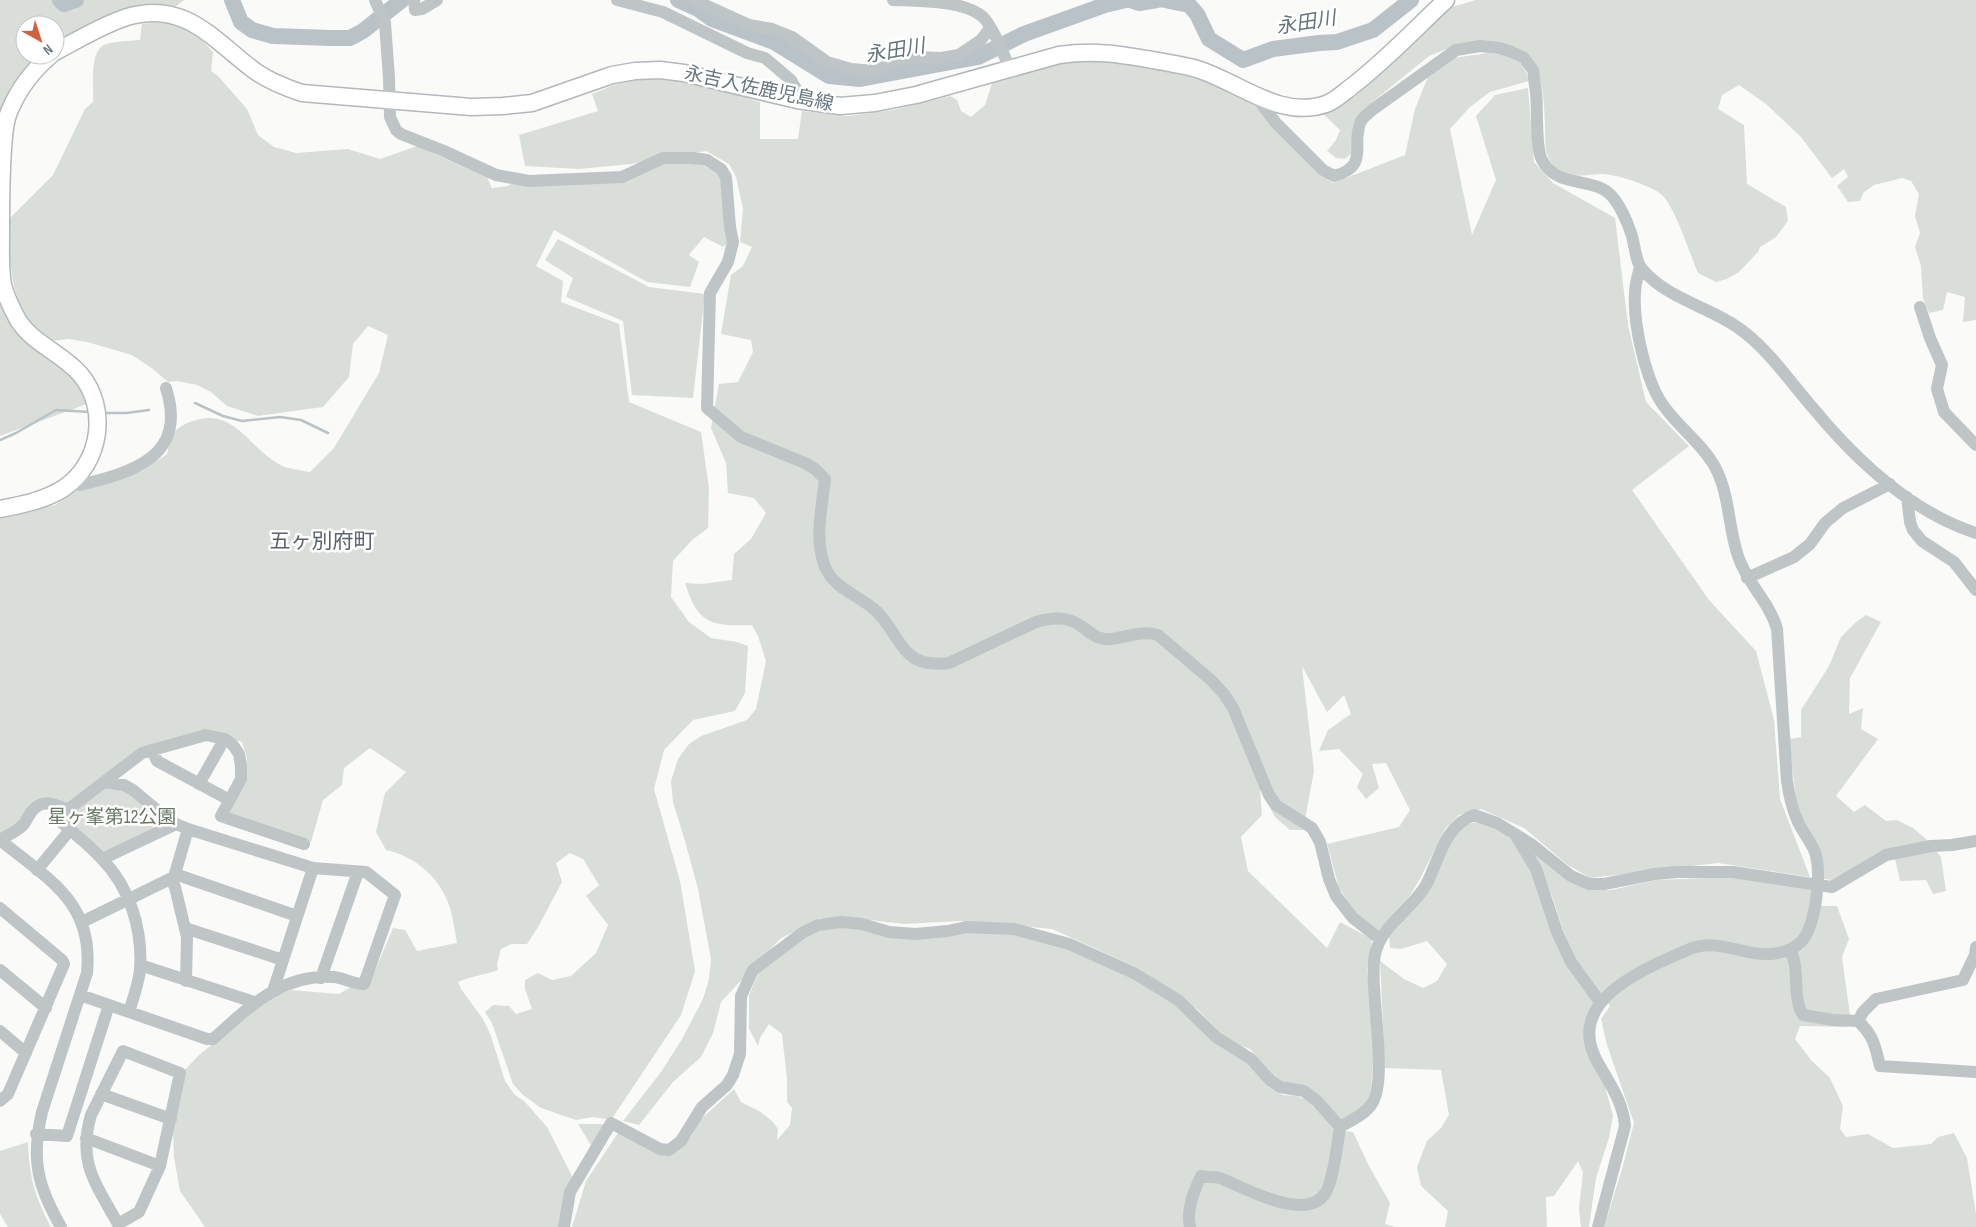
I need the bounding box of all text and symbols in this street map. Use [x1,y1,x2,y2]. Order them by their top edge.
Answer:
water label: 永田川 [1274,6,1339,40]
north arrow [15,15,65,65]
water label: 永田川 [863,34,929,68]
text: N [40,41,56,59]
street label: 永吉入佐鹿児島線 [682,62,836,116]
district label: 五ヶ別府町 [270,529,375,554]
park label: 星ヶ峯第12公園 [48,806,176,829]

